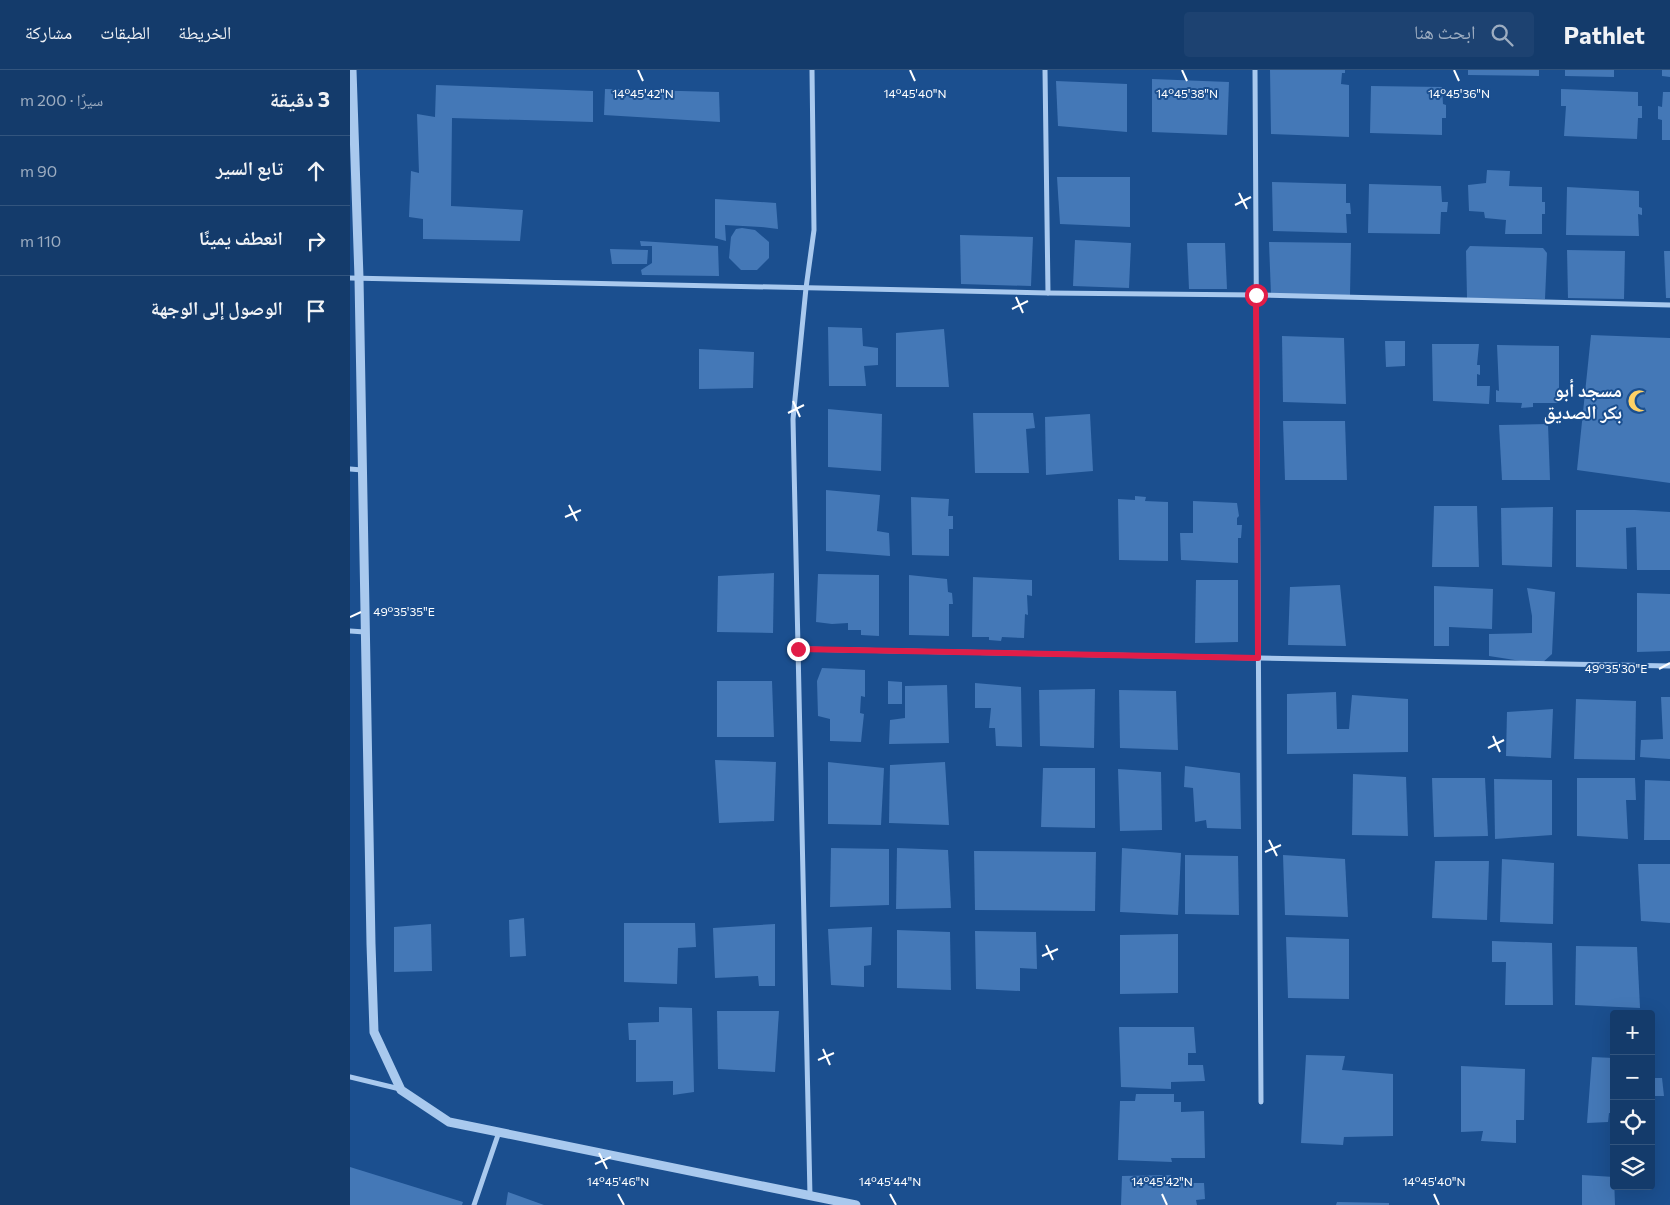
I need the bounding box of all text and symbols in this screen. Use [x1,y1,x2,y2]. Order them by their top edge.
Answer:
search box [1184,12,1534,57]
text: ابحث هنا [1414,20,1476,43]
text: Pathlet [1564,20,1645,49]
text: مشاركة [25,21,72,43]
text: الطبقات [100,21,150,43]
text: الخريطة [178,21,231,43]
icon: search [1488,21,1516,49]
text: 3 دقيقة [270,86,330,111]
text: 14°45'42"N [612,86,674,100]
text: 14°45'40"N [883,86,947,100]
text: 14°45'38"N [1156,86,1218,100]
text: 14°45'36"N [1428,86,1490,100]
text: سيرًا · 200 m [20,90,103,109]
text: تابع السير [216,156,283,179]
icon: ahead [302,157,330,185]
text: 90 m [20,161,57,180]
text: انعطف يمينًا [199,226,283,249]
icon: right [302,227,330,255]
text: 110 m [20,231,61,250]
route start [1245,284,1268,307]
text: الوصول إلى الوجهة [151,296,283,319]
icon: arrive [302,297,330,325]
place label: مسجد أبو بكر الصديق [1543,378,1622,424]
mosque icon: مسجد أبو بكر الصديق [1626,388,1652,414]
text: 49°35'35"E [373,604,435,618]
route end [787,638,810,661]
text: 49°35'30"E [1585,661,1647,675]
map controls [1610,1010,1655,1190]
button: + [1610,1010,1655,1055]
button: − [1610,1055,1655,1100]
button: locate [1610,1100,1655,1145]
button: layers [1610,1145,1655,1190]
text: 14°45'46"N [587,1174,649,1188]
text: 14°45'44"N [859,1174,921,1188]
text: 14°45'42"N [1131,1174,1193,1188]
text: 14°45'40"N [1402,1174,1466,1188]

